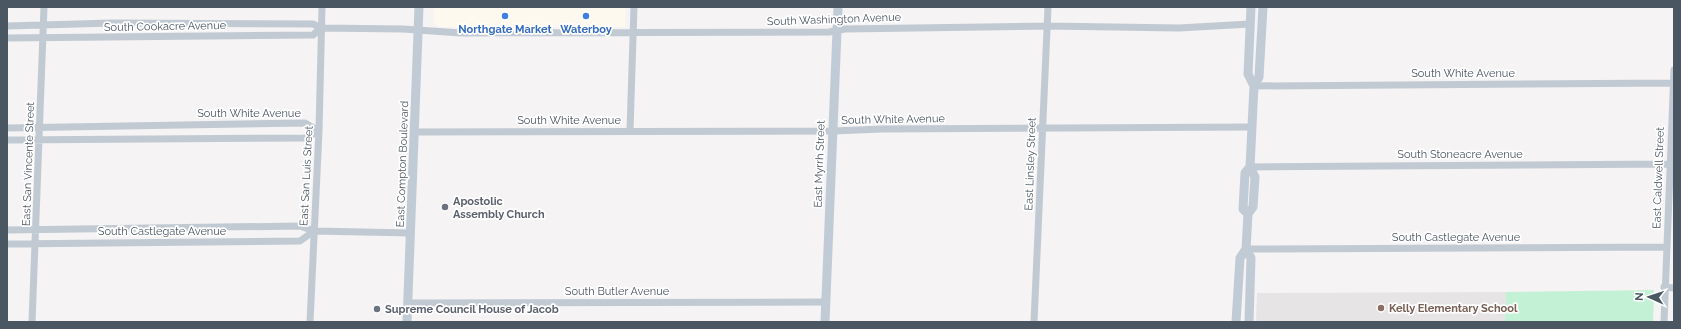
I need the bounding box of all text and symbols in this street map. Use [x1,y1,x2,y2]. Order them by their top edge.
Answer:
marker: Northgate Market [500,11,510,21]
marker: Waterboy [581,11,591,21]
street label: South Washington Avenue [767,11,902,28]
street label: South Cookacre Avenue [104,19,227,34]
place label: Northgate Market [458,23,552,36]
place label: Waterboy [560,23,612,36]
street label: South White Avenue [1411,67,1515,80]
street label: East Compton Boulevard [394,100,411,228]
street label: East San Vincente Street [20,101,37,226]
street label: South White Avenue [197,107,301,120]
street label: South White Avenue [841,112,946,127]
street label: South White Avenue [517,114,621,127]
street label: East Linsley Street [1022,117,1039,211]
street label: East Myrrh Street [811,120,828,208]
street label: East San Luis Street [297,125,316,226]
street label: East Caldwell Street [1650,127,1667,229]
street label: South Stoneacre Avenue [1397,148,1523,161]
place label: Apostolic Assembly Church [453,195,545,221]
marker: Apostolic Assembly Church [440,202,450,212]
street label: South Castlegate Avenue [98,225,227,238]
street label: South Castlegate Avenue [1392,231,1521,244]
north arrow [1629,277,1669,317]
street label: South Butler Avenue [565,285,670,298]
text: N [1633,292,1646,301]
place label: Kelly Elementary School [1389,302,1518,315]
place label: Supreme Council House of Jacob [385,303,559,316]
marker: Kelly Elementary School [1376,303,1386,313]
marker: Supreme Council House of Jacob [372,304,382,314]

